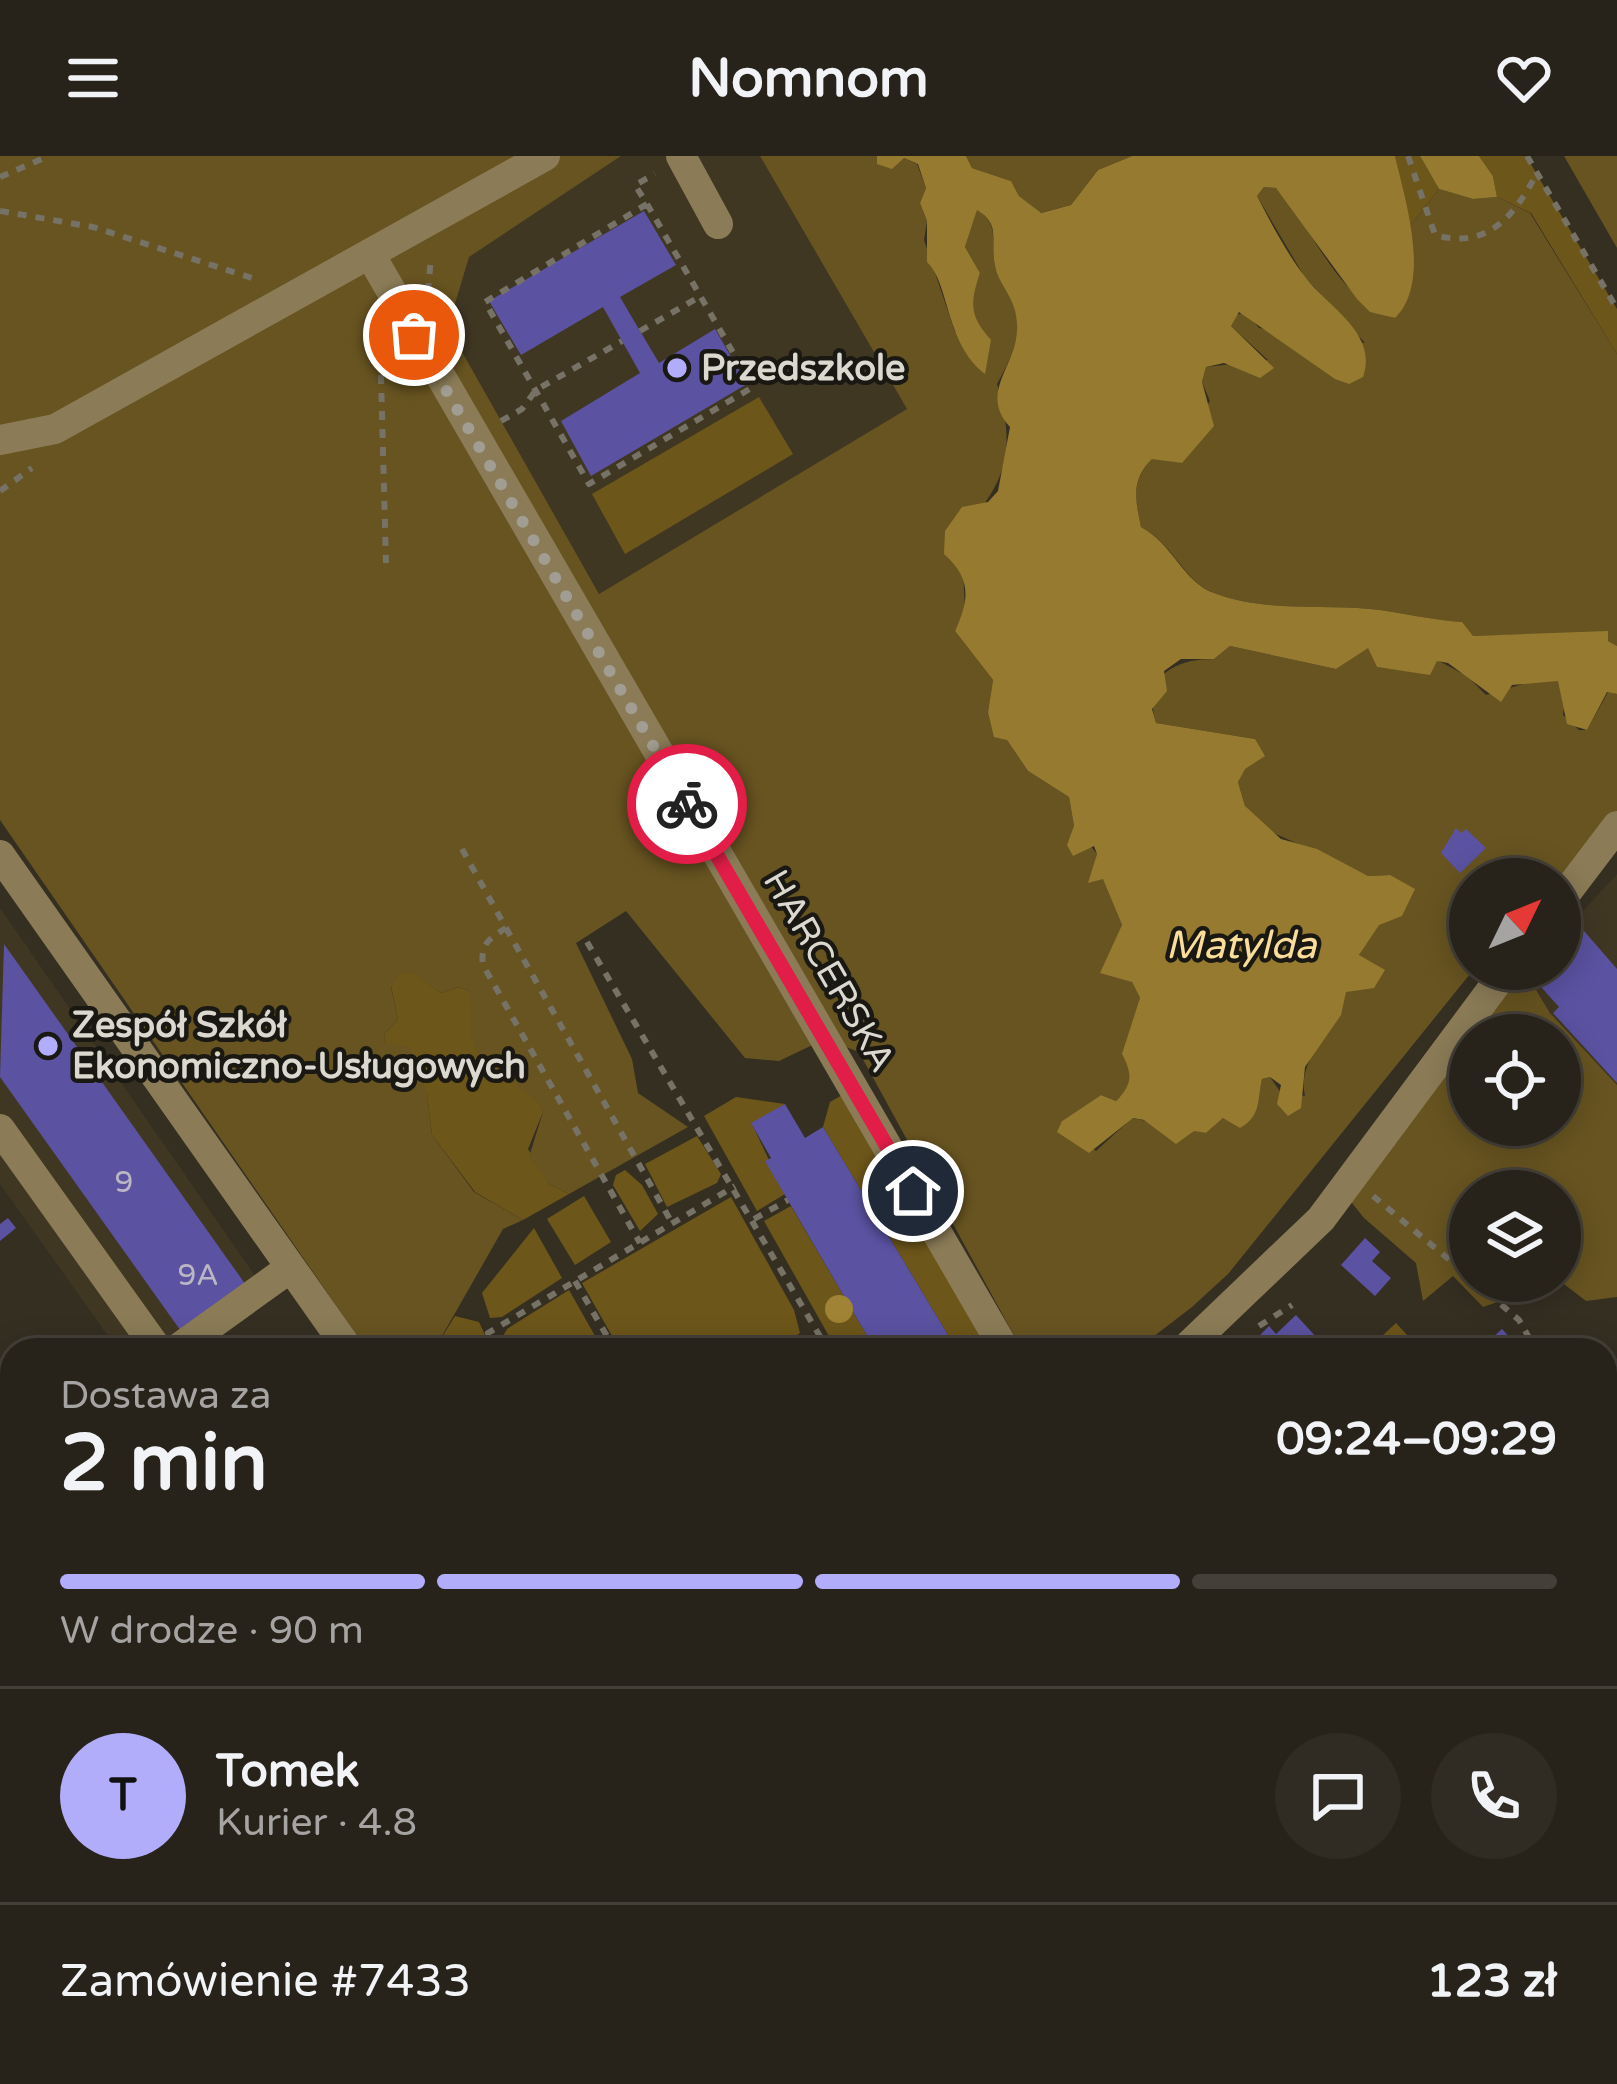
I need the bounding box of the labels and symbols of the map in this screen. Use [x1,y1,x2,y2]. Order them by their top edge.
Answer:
pin [363,284,465,386]
place label: Przedszkole [701,347,905,390]
marker: Przedszkole [664,355,690,381]
courier [627,744,747,864]
north arrow [1449,858,1581,990]
street label: HARCERSKA [754,863,904,1079]
water label: Matylda [1165,922,1318,969]
place label: Zespół Szkół Ekonomiczno-Usługowych [72,1004,526,1088]
marker: Zespół Szkół Ekonomiczno-Usługowych [35,1033,61,1059]
pin [862,1140,964,1242]
house number: 9 [115,1164,133,1201]
house number: 9A [177,1257,219,1294]

